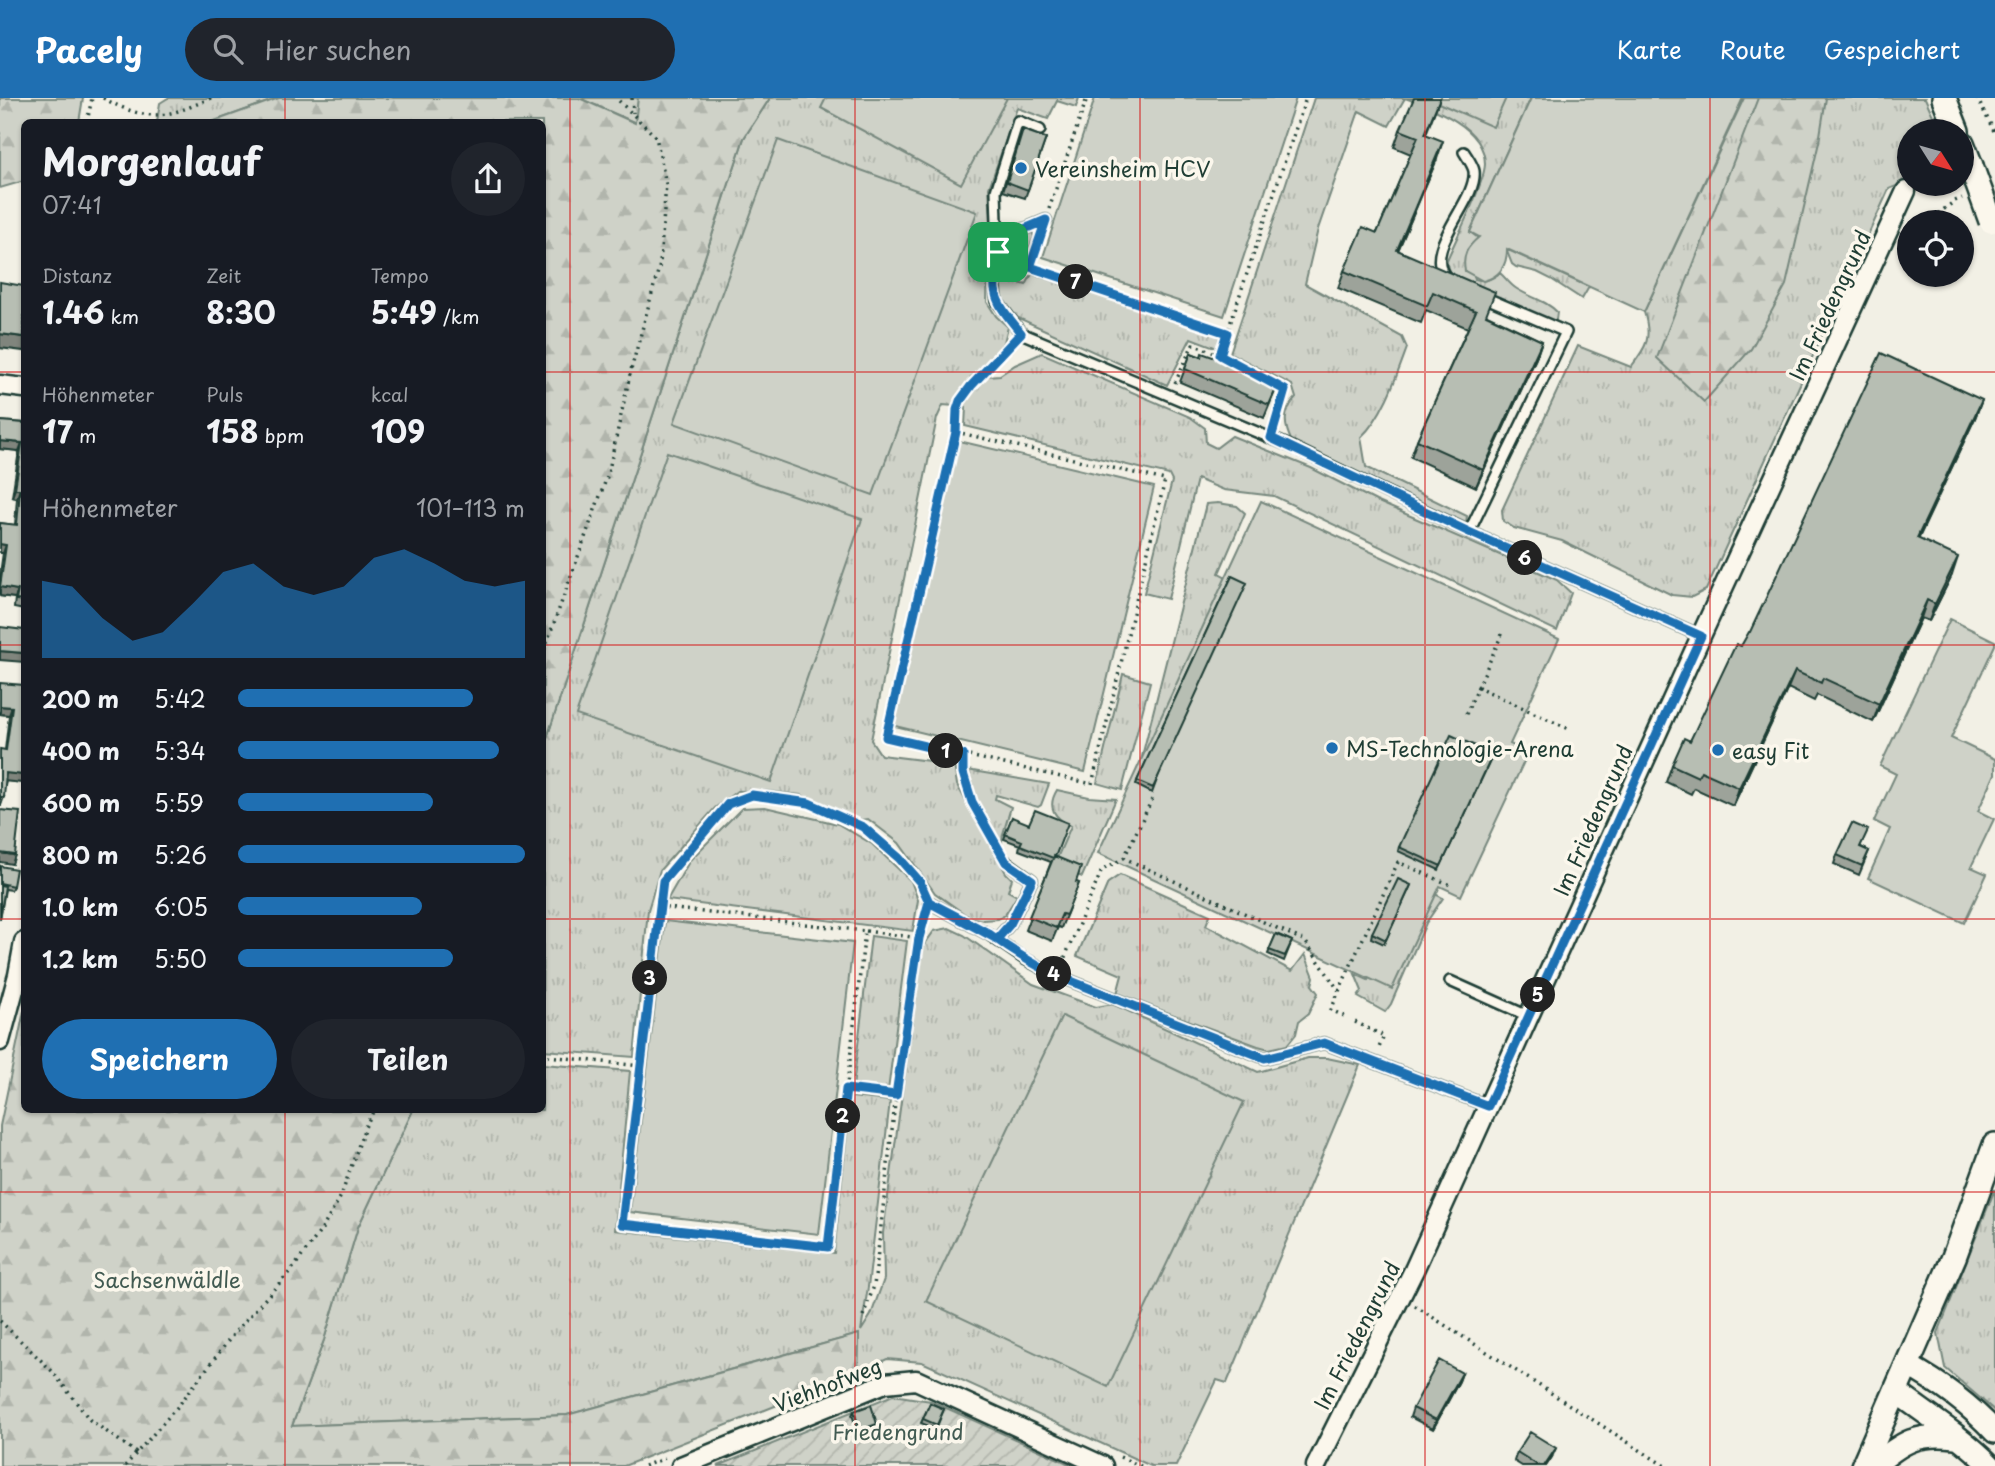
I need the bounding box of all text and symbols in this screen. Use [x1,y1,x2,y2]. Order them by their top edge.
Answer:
search box [185,18,675,81]
text: Pacely [35,24,143,74]
icon: search [209,30,247,68]
text: Hier suchen [265,30,411,69]
text: Karte [1617,31,1682,67]
text: Route [1720,31,1786,67]
text: Gespeichert [1824,31,1960,67]
north arrow [1897,119,1974,196]
map controls [1897,119,1974,287]
text: Morgenlauf [42,132,261,189]
button: share [451,142,525,216]
place label: Vereinsheim HCV [1035,152,1210,184]
marker: Vereinsheim HCV [1013,160,1029,176]
text: 07:41 [42,187,102,222]
button: locate [1897,210,1974,287]
pin [968,222,1028,282]
street label: Im Friedengrund [1780,225,1878,385]
icon: arrive [979,233,1017,271]
text: Distanz [42,261,112,289]
text: Zeit [206,261,241,289]
text: Tempo [371,261,429,289]
pin: 7 [1058,264,1094,300]
text: 7 [1070,267,1081,295]
text: 1.46 [42,289,104,334]
text: 8:30 [206,289,276,334]
text: 5:49 [371,289,437,334]
text: km [104,302,139,330]
text: /km [437,302,479,330]
text: Höhenmeter [42,380,154,408]
text: Puls [206,380,243,408]
text: kcal [371,380,409,408]
text: 17 [42,408,73,453]
text: 158 [206,408,259,453]
text: 109 [371,408,425,453]
text: m [73,421,96,449]
text: bpm [259,421,304,449]
text: Höhenmeter [42,490,178,525]
text: 101–113 m [416,490,525,525]
pin: 6 [1508,540,1542,575]
text: 6 [1518,543,1531,571]
text: 200 m [42,681,119,716]
text: 5:42 [154,681,206,716]
place label: MS-Technologie-Arena [1346,732,1574,764]
text: 400 m [42,733,120,768]
text: 5:34 [154,733,206,768]
pin: 1 [928,734,964,768]
place label: easy Fit [1732,734,1809,766]
text: 1 [941,736,950,764]
street label: Im Friedengrund [1544,739,1640,901]
marker: MS-Technologie-Arena [1324,740,1340,756]
marker: easy Fit [1710,742,1726,758]
text: 600 m [42,785,120,820]
text: 5:59 [154,785,204,820]
text: 800 m [42,837,119,872]
text: 5:26 [154,837,207,872]
text: 1.0 km [42,889,119,924]
text: 6:05 [154,889,208,924]
text: 1.2 km [42,941,118,976]
text: 5:50 [154,941,207,976]
pin: 4 [1036,956,1072,992]
text: 4 [1047,959,1060,987]
pin: 3 [632,960,668,996]
text: 3 [643,963,656,991]
pin: 5 [1520,978,1556,1012]
text: 5 [1531,980,1544,1008]
button: Speichern [42,1019,277,1099]
button: Teilen [291,1019,525,1099]
pin: 2 [826,1098,860,1134]
text: 2 [836,1101,849,1129]
street label: Im Friedengrund [1305,1255,1407,1415]
park label: Sachsenwäldle [93,1263,241,1295]
street label: Viehhofweg [768,1349,886,1419]
park label: Friedengrund [832,1415,964,1447]

